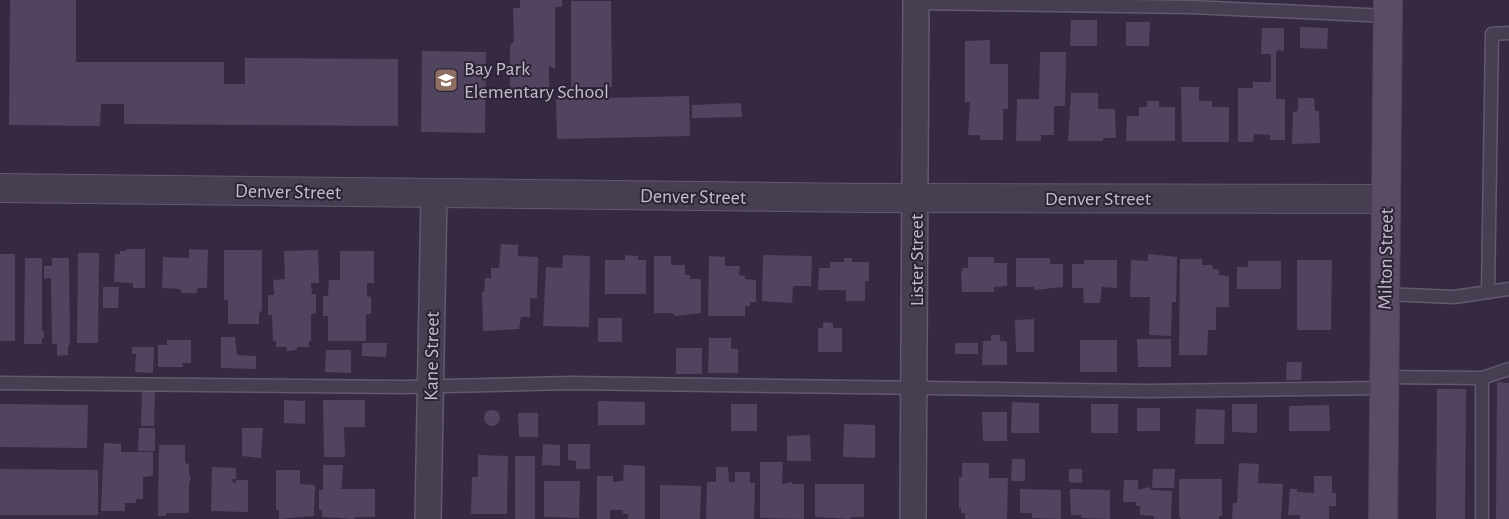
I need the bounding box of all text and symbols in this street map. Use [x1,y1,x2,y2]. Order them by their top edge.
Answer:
place label: Bay Park Elementary School [464,59,609,102]
school or university icon: Bay Park Elementary School [433,67,459,93]
street label: Denver Street [235,181,342,203]
street label: Denver Street [640,186,747,208]
street label: Denver Street [1045,189,1152,209]
street label: Milton Street [1375,207,1397,310]
street label: Lister Street [907,213,927,306]
street label: Kane Street [421,310,443,401]

